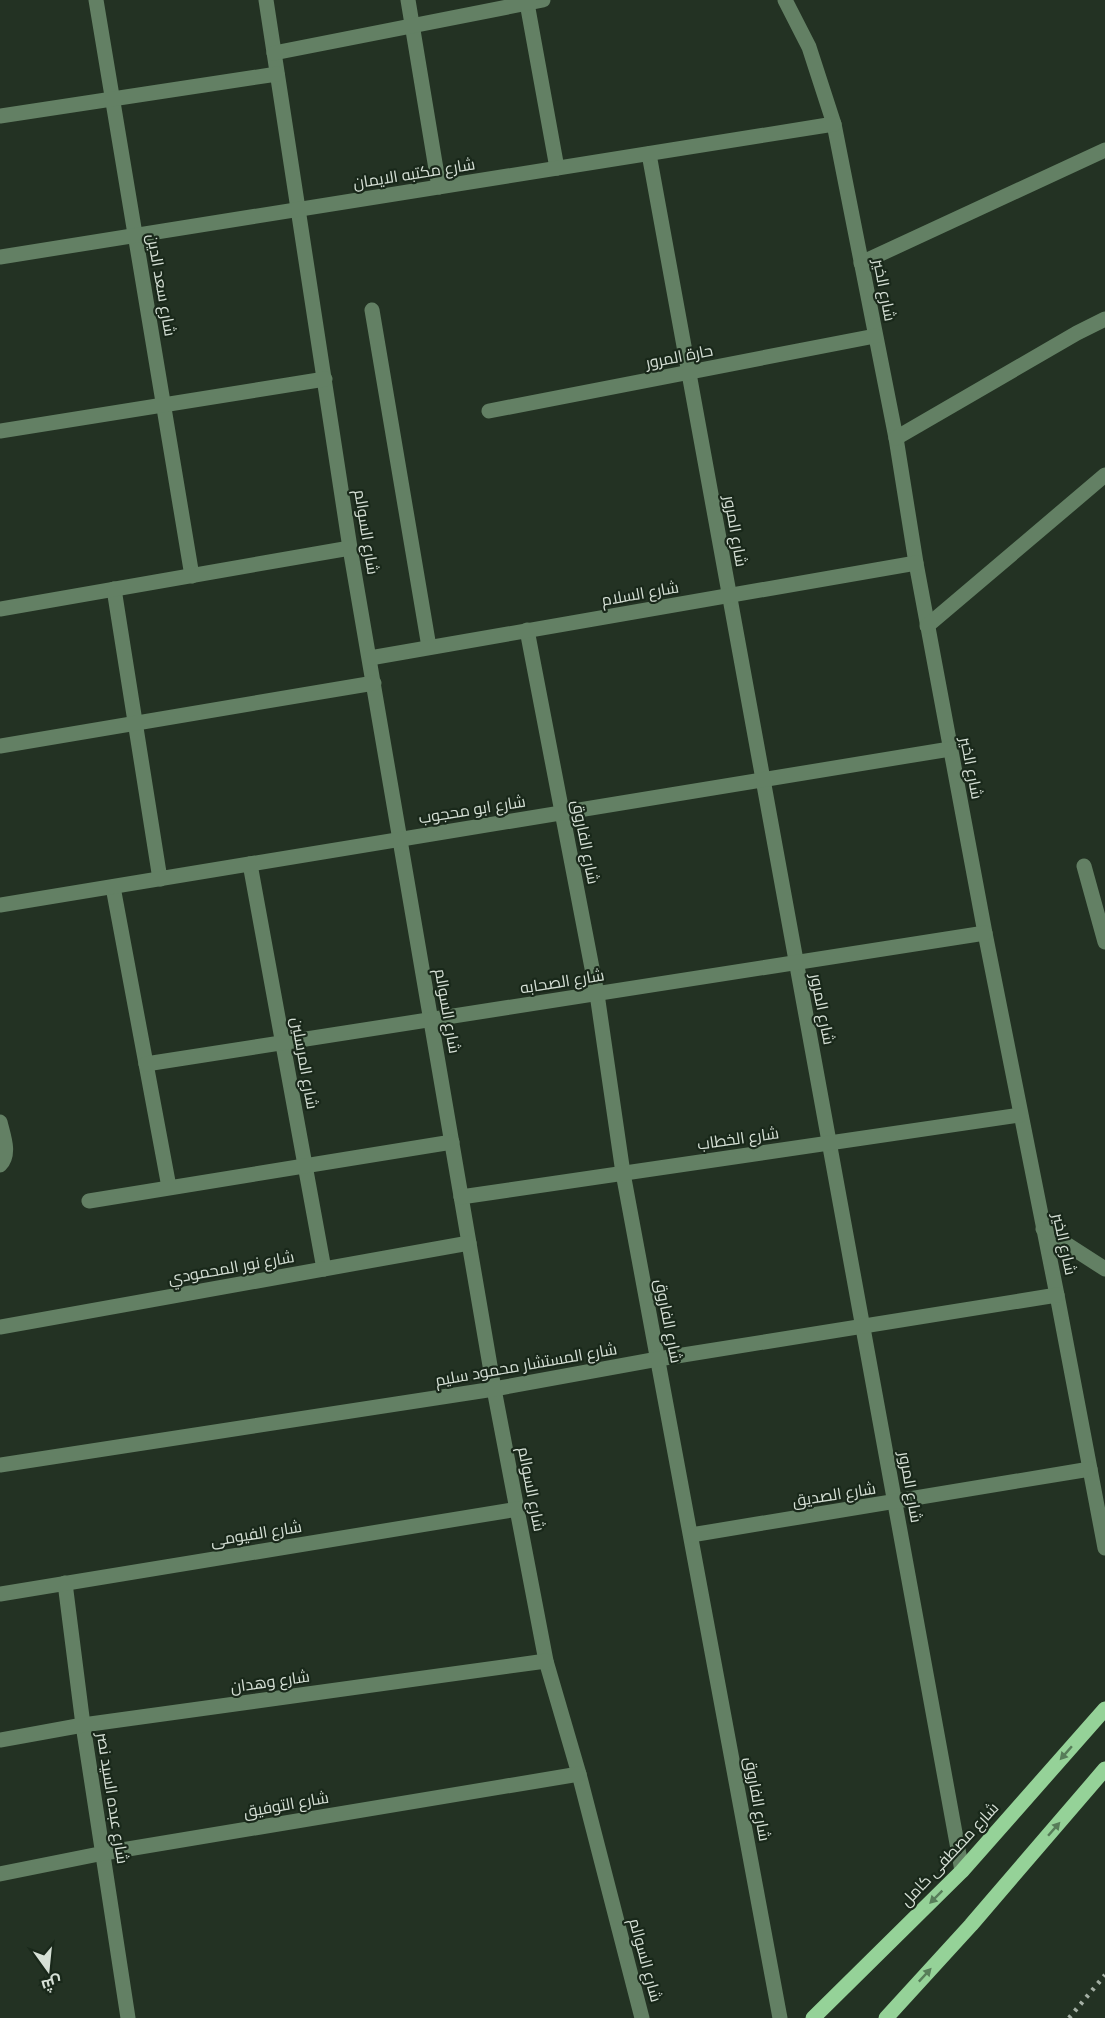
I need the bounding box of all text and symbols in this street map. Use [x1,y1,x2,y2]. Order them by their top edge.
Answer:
street label: شارع مكتبه الايمان [352,154,477,194]
street label: شارع سعد الدين [141,232,180,338]
street label: شارع الخير [867,257,900,323]
street label: حارة المرور [643,341,714,373]
street label: شارع السوالم [348,488,383,576]
street label: شارع المرور [718,493,751,569]
street label: شارع السلام [600,577,681,612]
street label: شارع الخير [954,735,987,801]
street label: شارع ابو محجوب [417,792,527,829]
street label: شارع الفاروق [566,798,603,886]
street label: شارع الصحابه [519,965,606,1000]
street label: شارع السوالم [429,967,464,1055]
street label: شارع المرور [804,971,839,1047]
street label: شارع المرسلين [285,1016,322,1111]
street label: شارع الخطاب [696,1123,781,1156]
street label: شارع الخير [1047,1210,1080,1277]
street label: شارع نور المحمودي [167,1247,296,1292]
street label: شارع الفاروق [649,1277,686,1365]
street label: شارع المستشار محمود سليم [434,1339,619,1392]
street label: شارع السوالم [512,1445,549,1533]
street label: شارع المرور [893,1449,926,1525]
street label: شارع الصديق [791,1479,878,1512]
street label: شارع الفيومى [209,1517,303,1552]
street label: شارع وهدان [229,1667,311,1698]
street label: شارع عبده السيد نصر [91,1730,132,1865]
one-way arrow [1060,1745,1073,1760]
street label: شارع الفاروق [739,1755,774,1843]
street label: شارع التوفيق [242,1788,331,1823]
street label: شارع مصطفى كامل [896,1798,1004,1912]
one-way arrow [1047,1822,1060,1837]
one-way arrow [929,1890,943,1904]
street label: شارع السوالم [623,1916,666,2005]
north arrow [18,1940,78,2000]
one-way arrow [918,1968,931,1983]
text: ش [39,1972,64,1996]

